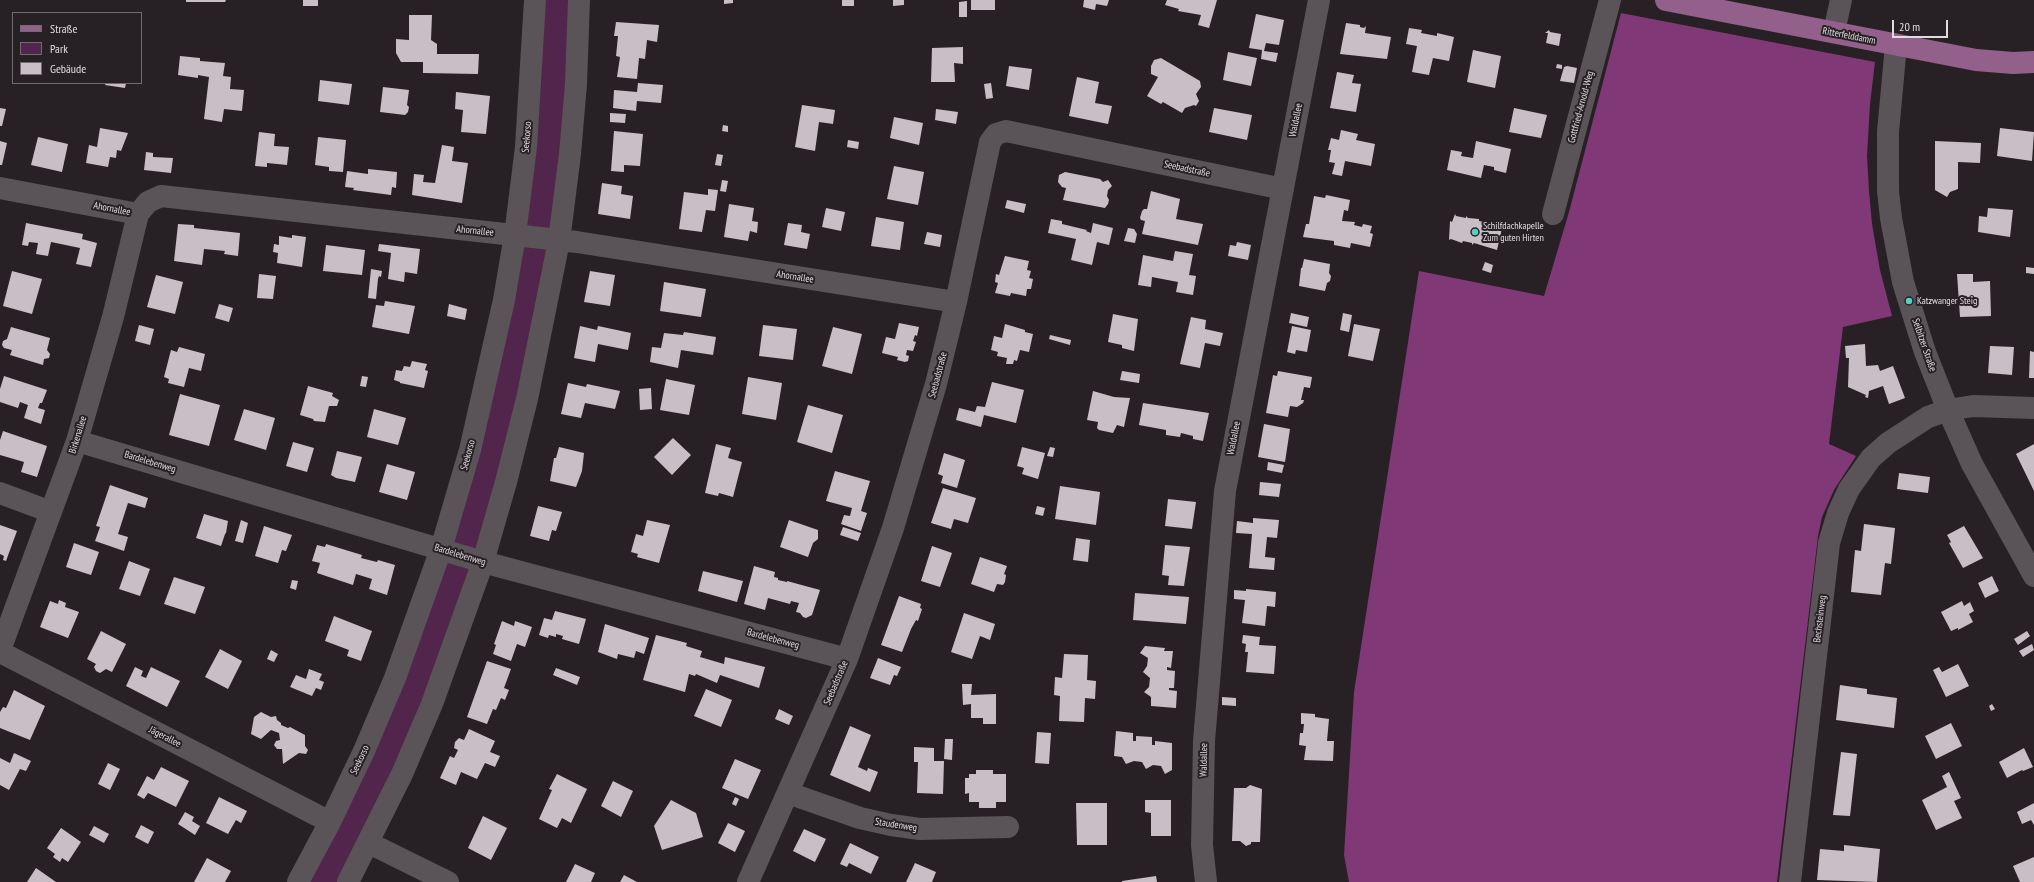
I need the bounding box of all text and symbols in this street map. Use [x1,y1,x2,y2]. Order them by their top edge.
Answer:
legend [12,12,142,84]
scale bar [1894,12,1950,38]
text: 20 m [1899,19,1920,34]
text: Straße [50,21,77,36]
street label: Ritterfelddamm [1821,25,1877,47]
text: Park [50,41,68,56]
text: Gebäude [50,61,86,76]
street label: Gottfried-Arnold-Weg [1566,70,1596,144]
street label: Waldallee [1287,102,1305,138]
street label: Seekorso [520,121,534,153]
street label: Seebadstraße [1163,158,1211,180]
street label: Ahornallee [92,200,132,218]
place label: Schilfdachkapelle Zum guten Hirten [1483,220,1544,244]
street label: Ahornallee [456,223,494,239]
marker: Schilfdachkapelle Zum guten Hirten [1470,227,1480,237]
street label: Ahornallee [776,268,814,286]
place label: Katzwanger Steig [1917,295,1977,307]
marker: Katzwanger Steig [1904,296,1914,306]
street label: Selbitzer Straße [1909,317,1939,373]
street label: Seebadstraße [926,351,950,399]
street label: Birkenallee [67,415,89,455]
street label: Waldallee [1225,420,1243,456]
street label: Seekorso [458,438,478,472]
street label: Bardelebenweg [123,448,177,476]
street label: Bardelebenweg [433,541,487,569]
street label: Bechsteinweg [1811,595,1829,643]
street label: Bardelebenweg [746,626,800,652]
street label: Seebadstraße [821,659,851,707]
street label: Jägerallee [147,724,183,750]
street label: Seekorso [348,743,372,777]
street label: Waldallee [1198,743,1210,777]
street label: Staudenweg [874,816,918,834]

